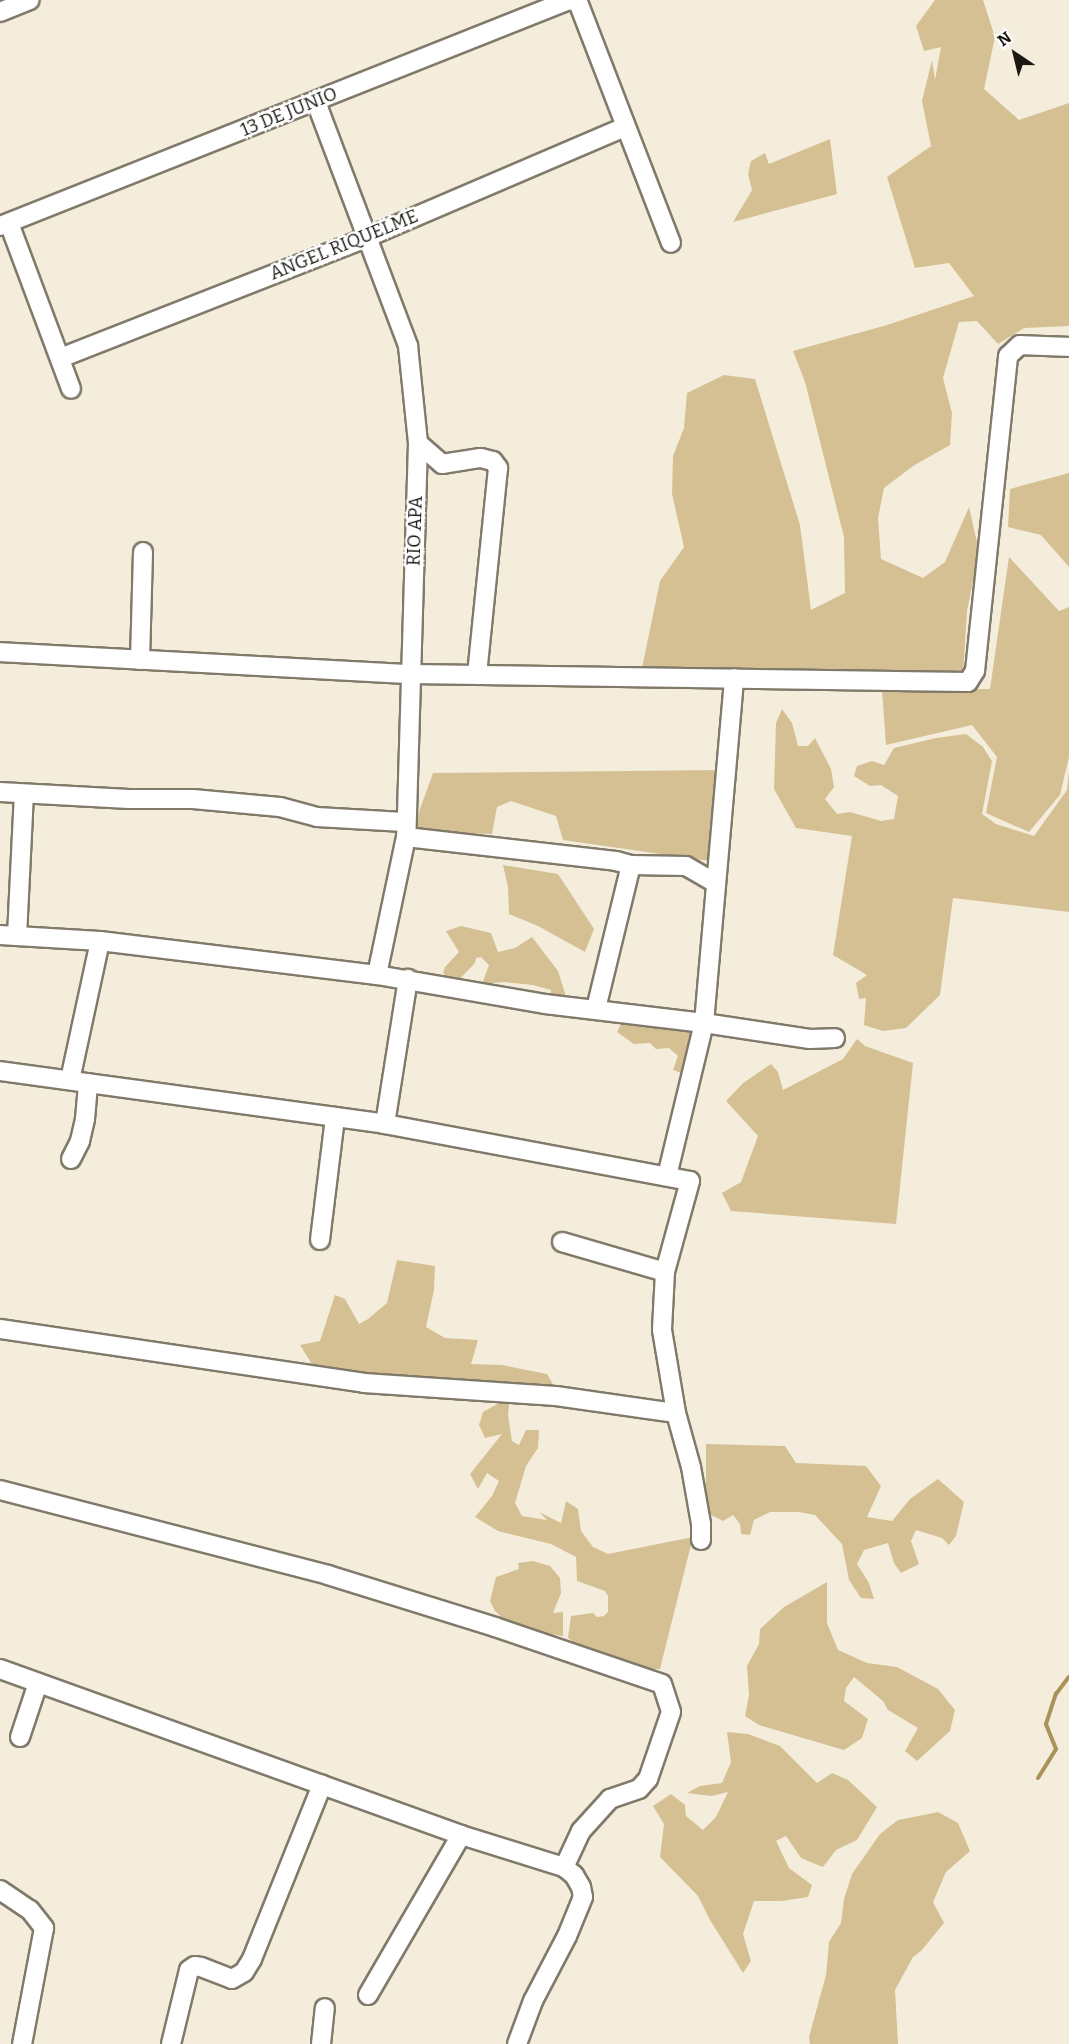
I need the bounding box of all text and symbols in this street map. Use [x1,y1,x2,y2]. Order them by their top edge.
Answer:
north arrow [985,24,1045,84]
text: N [994,28,1015,50]
street label: 13 DE JUNIO [238,83,340,141]
street label: ANGEL RIQUELME [267,205,421,285]
street label: RIO APA [403,496,427,566]

